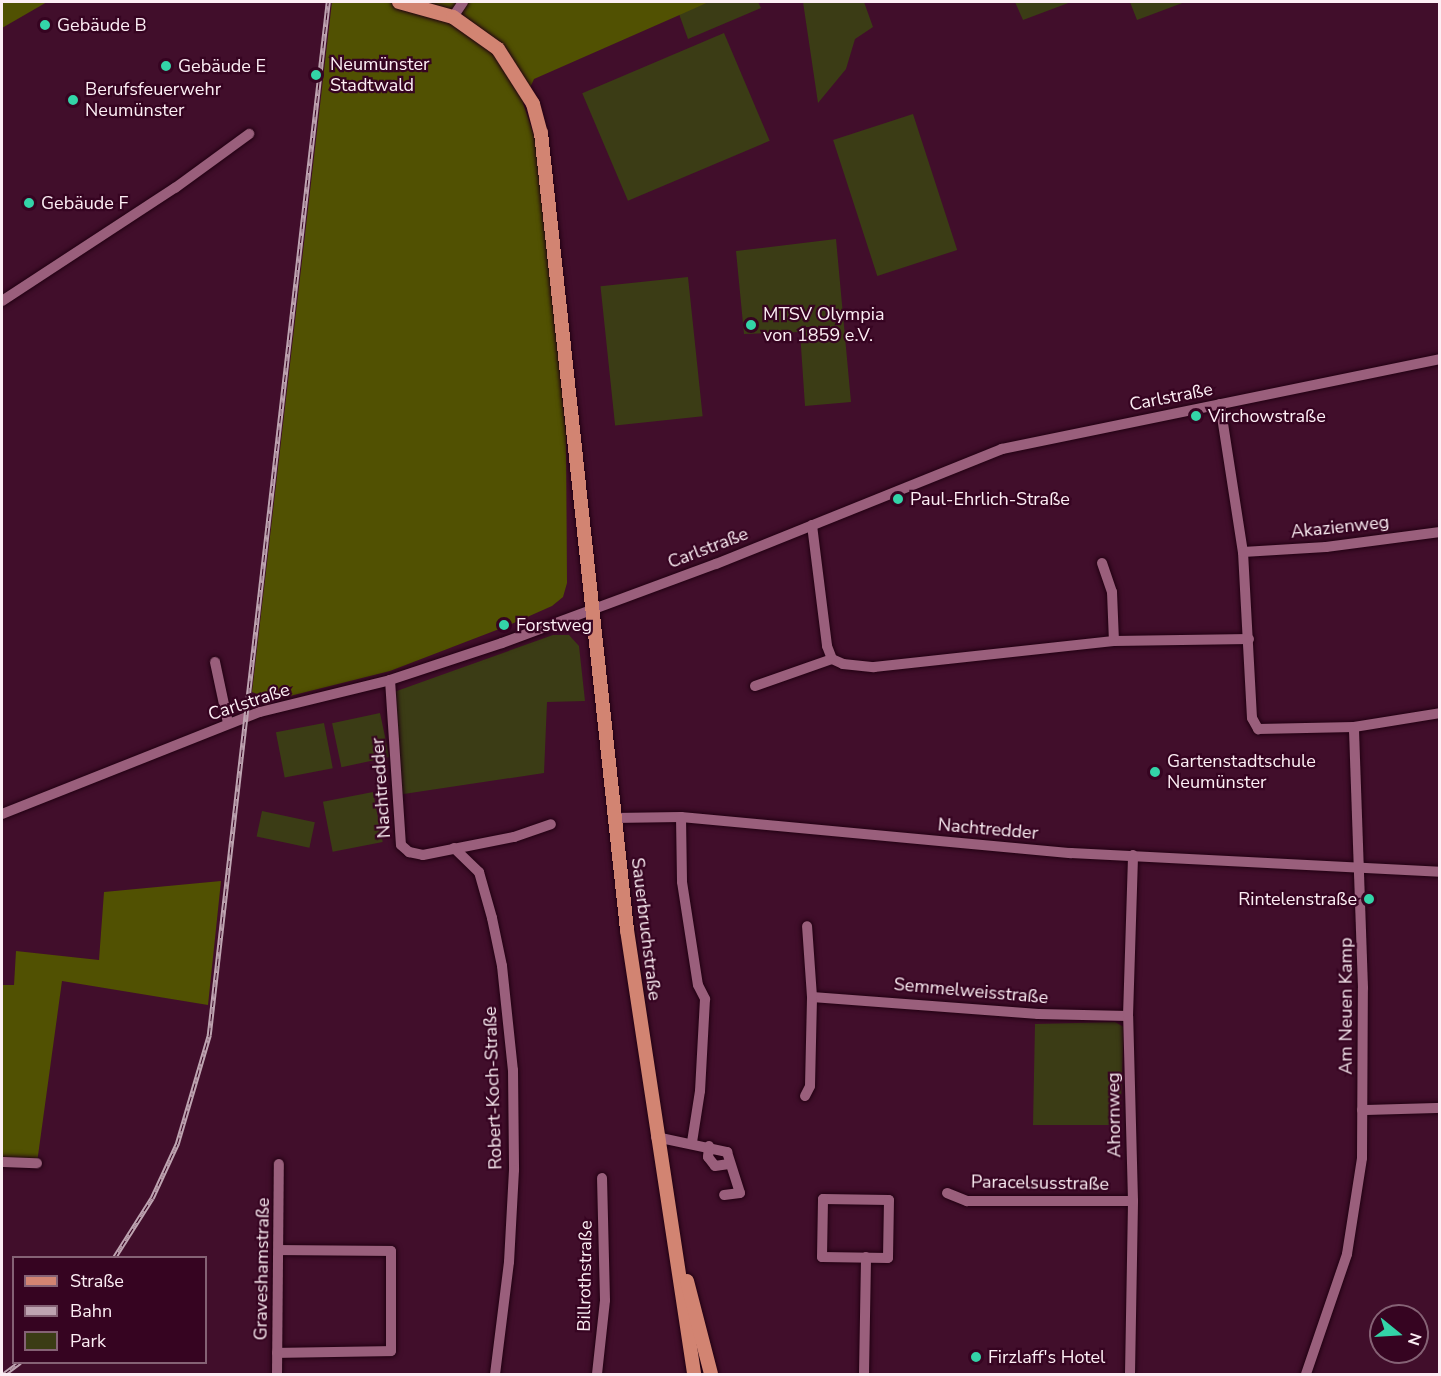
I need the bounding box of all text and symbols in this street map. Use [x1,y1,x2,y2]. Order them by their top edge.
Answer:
place label: Gebäude B [57,14,147,36]
marker: Gebäude B [38,18,52,32]
place label: Neumünster Stadtwald [330,54,430,97]
place label: Gebäude E [178,55,266,77]
marker: Gebäude E [159,59,173,73]
marker: Neumünster Stadtwald [307,66,325,84]
place label: Berufsfeuerwehr Neumünster [85,79,221,122]
marker: Berufsfeuerwehr Neumünster [66,93,80,107]
place label: Gebäude F [41,192,128,214]
marker: Gebäude F [22,196,36,210]
place label: MTSV Olympia von 1859 e.V. [763,304,884,346]
marker: MTSV Olympia von 1859 e.V. [744,318,758,332]
street label: Carlstraße [1127,378,1215,416]
place label: Virchowstraße [1208,405,1326,427]
marker: Virchowstraße [1189,409,1203,423]
place label: Paul-Ehrlich-Straße [910,488,1070,510]
marker: Paul-Ehrlich-Straße [891,492,905,506]
street label: Akazienweg [1290,511,1390,543]
street label: Carlstraße [665,523,751,573]
place label: Forstweg [516,614,592,636]
marker: Forstweg [497,618,511,632]
street label: Carlstraße [206,679,292,725]
street label: Nachtredder [367,737,395,839]
place label: Gartenstadtschule Neumünster [1167,751,1316,794]
marker: Gartenstadtschule Neumünster [1148,765,1162,779]
street label: Nachtredder [937,814,1039,844]
street label: Sauerbruchstraße [627,856,665,1002]
place label: Rintelenstraße [1238,888,1357,910]
marker: Rintelenstraße [1362,892,1376,906]
street label: Am Neuen Kamp [1335,937,1357,1075]
street label: Semmelweisstraße [893,973,1049,1009]
street label: Robert-Koch-Straße [479,1006,507,1170]
street label: Ahornweg [1102,1072,1126,1158]
street label: Paracelsusstraße [971,1171,1109,1195]
street label: Graveshamstraße [250,1197,274,1341]
street label: Billrothstraße [573,1220,597,1332]
legend [12,1256,207,1364]
text: Straße [70,1269,124,1293]
text: Bahn [70,1299,112,1323]
north arrow [1369,1304,1429,1364]
text: Park [70,1329,106,1353]
text: N [1402,1330,1427,1348]
place label: Firzlaff's Hotel [988,1346,1105,1368]
marker: Firzlaff's Hotel [969,1350,983,1364]

